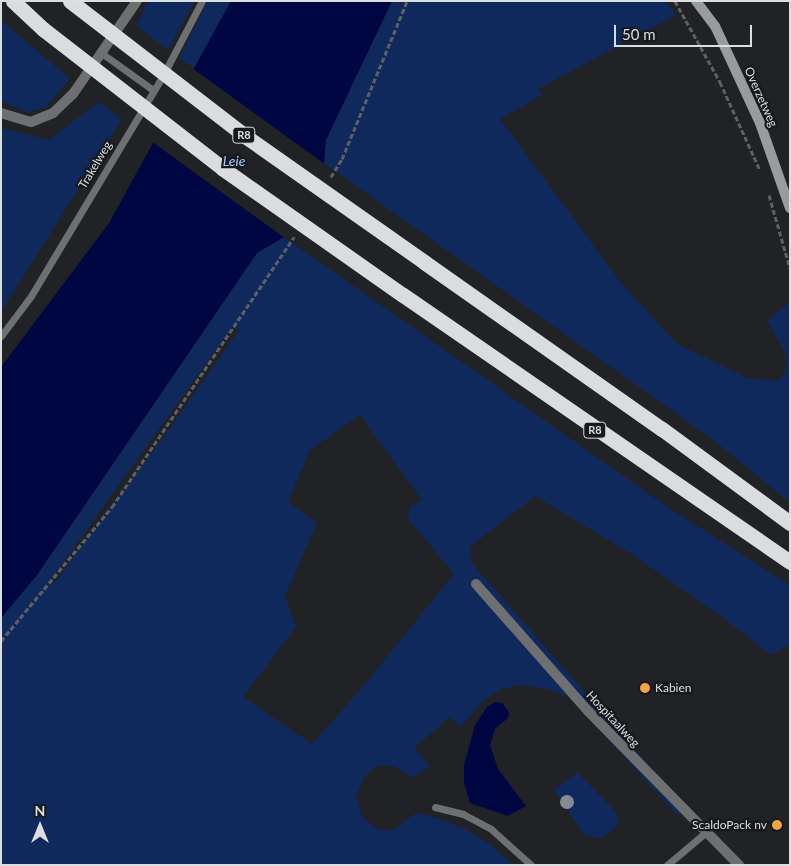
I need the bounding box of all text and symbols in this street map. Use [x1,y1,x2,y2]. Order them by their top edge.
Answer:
scale bar [616,15,754,47]
text: 50 m [622,25,656,43]
street label: Overzetweg [741,65,781,129]
road number: R8 [232,126,256,144]
street label: Trakelweg [75,139,115,191]
water label: Leie [223,153,245,169]
road number: R8 [582,422,608,438]
place label: Kabien [655,681,692,695]
marker: Kabien [639,682,651,694]
street label: Hospitaalweg [583,688,643,750]
north arrow [15,801,65,851]
text: N [35,802,45,819]
place label: ScaldoPack nv [692,818,767,832]
marker: ScaldoPack nv [771,819,783,831]

